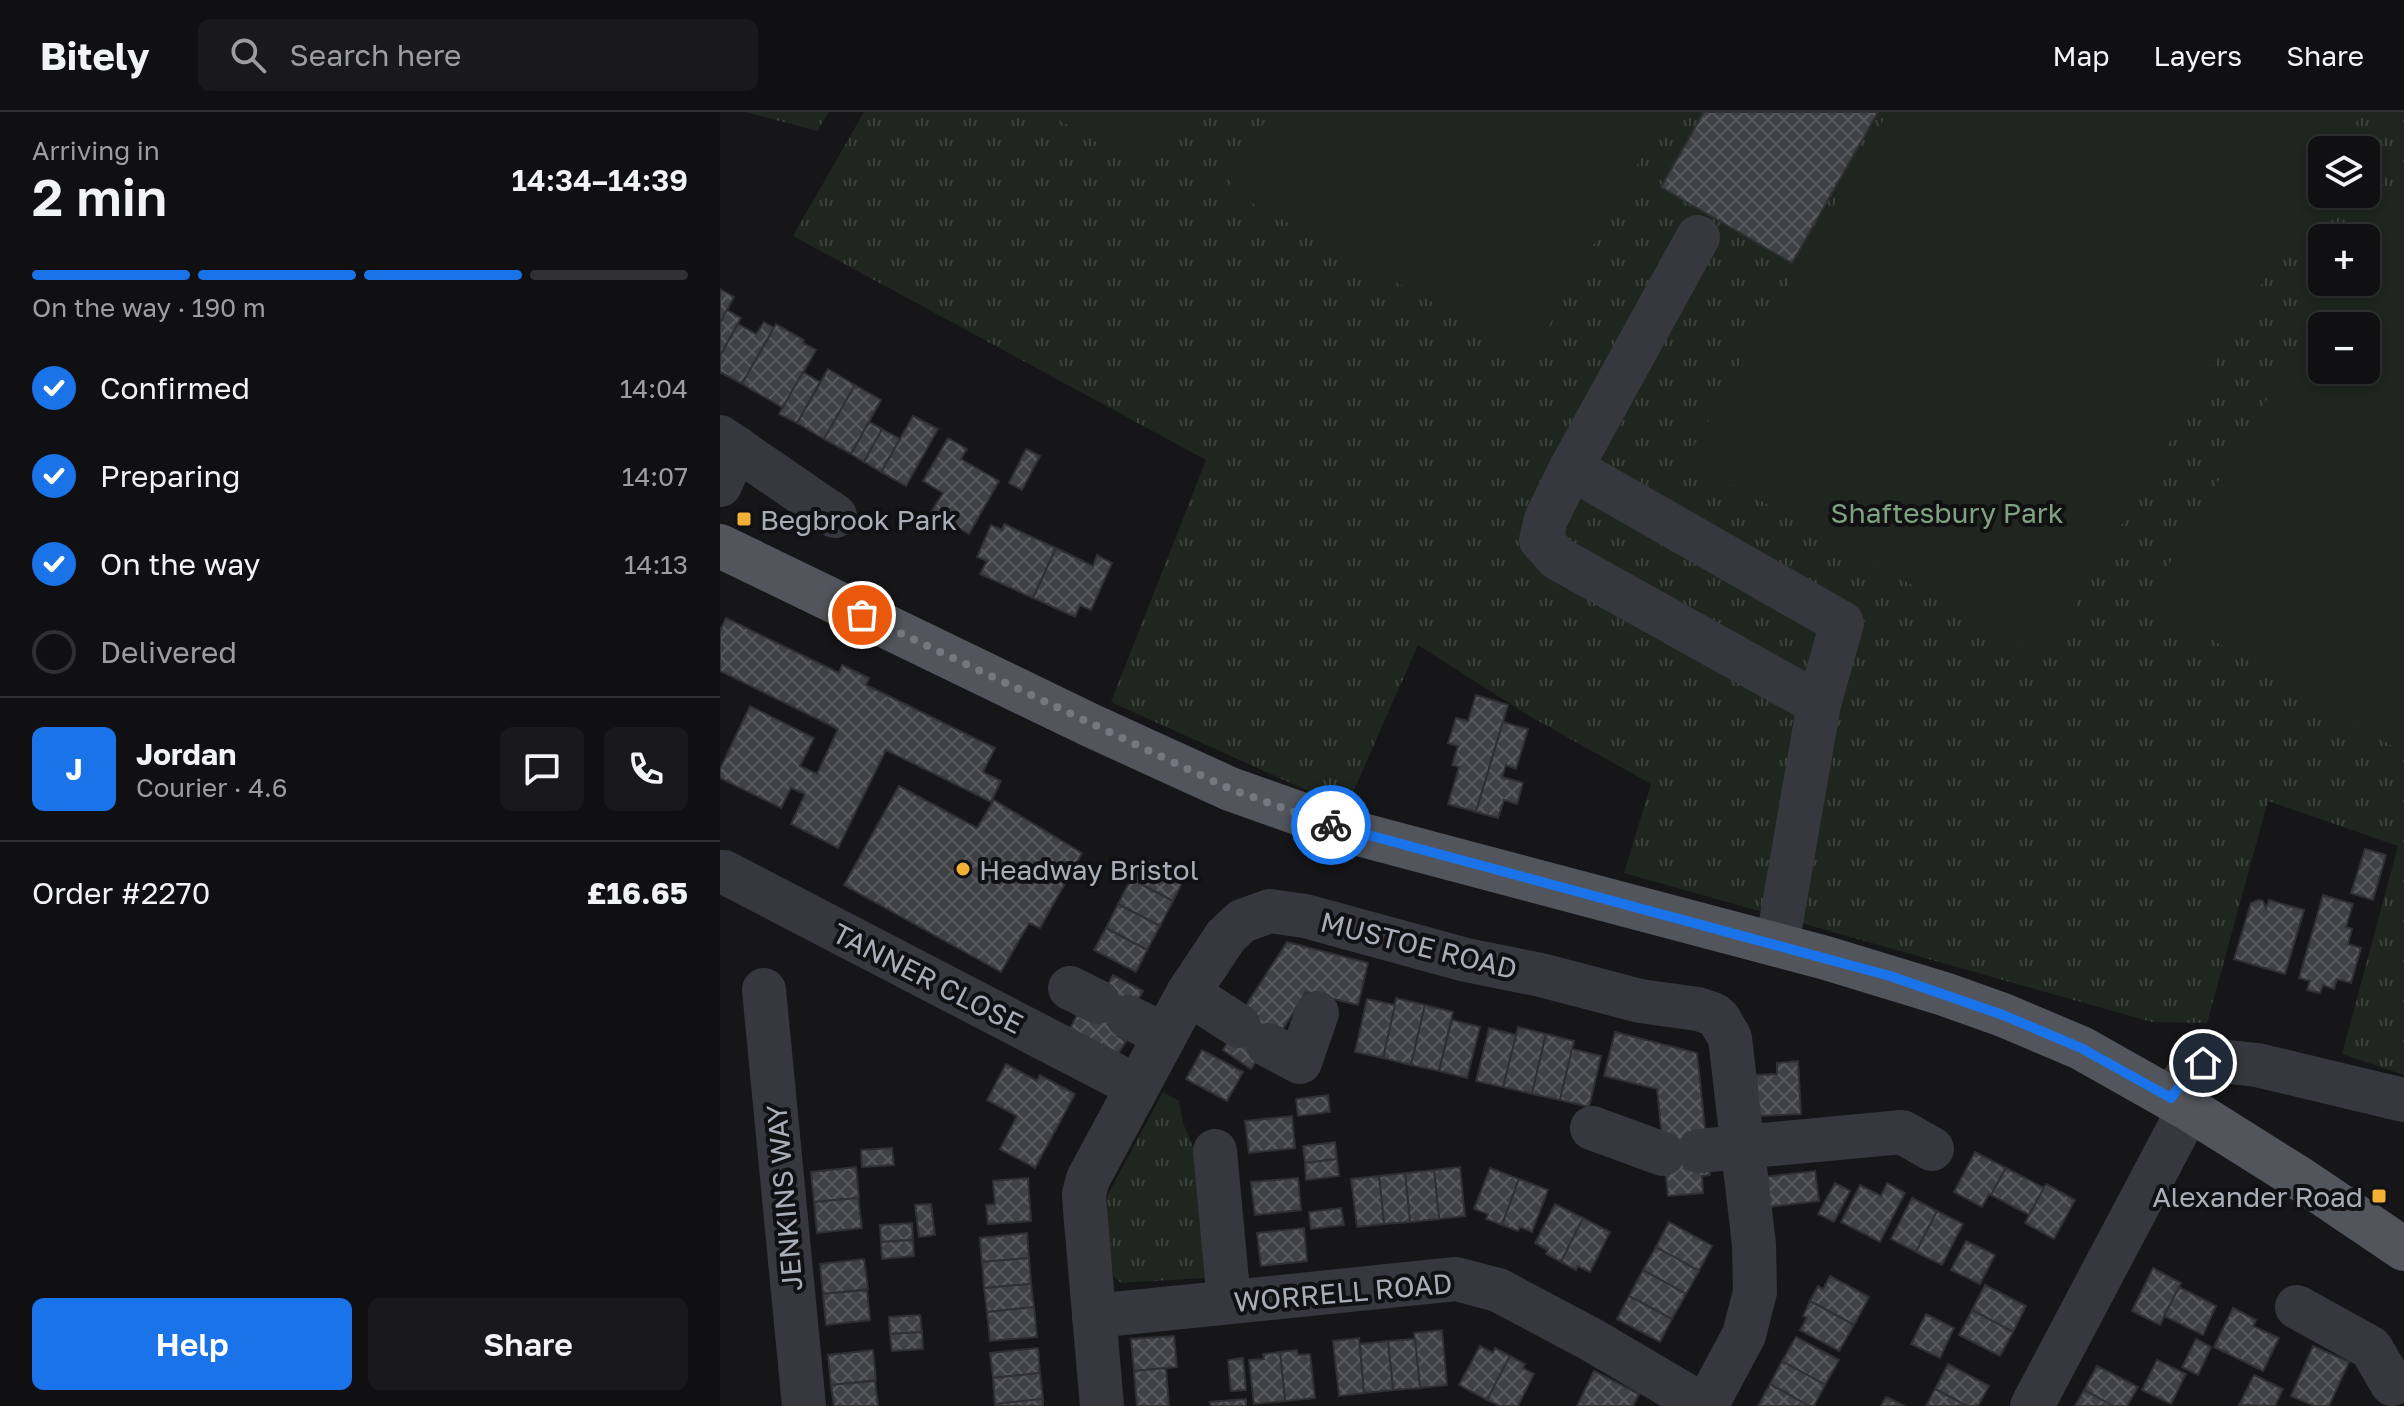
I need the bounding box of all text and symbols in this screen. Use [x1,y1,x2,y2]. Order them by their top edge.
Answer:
search box [198,19,758,91]
text: Bitely [40,33,150,78]
icon: search [226,33,270,77]
text: Search here [290,37,462,73]
text: Map [2052,39,2110,72]
text: Layers [2154,39,2242,72]
text: Share [2286,39,2364,72]
text: Arriving in [32,135,160,166]
map controls [2308,136,2380,384]
button: layers [2308,136,2380,208]
text: 14:34–14:39 [512,162,688,198]
text: 2 min [32,165,167,227]
button: + [2308,224,2380,296]
text: On the way · 190 m [32,292,266,323]
button: − [2308,312,2380,384]
icon: check [32,366,76,410]
text: Confirmed [100,370,250,406]
text: 14:04 [620,373,688,404]
icon: check [32,454,76,498]
text: Preparing [100,458,241,494]
text: 14:07 [622,461,688,492]
park label: Shaftesbury Park [1831,496,2064,529]
place label: Begbrook Park [760,503,957,536]
marker: Begbrook Park [735,510,753,528]
icon: check [32,542,76,586]
text: On the way [100,546,260,582]
text: 14:13 [624,549,688,580]
pin [828,581,896,649]
icon: bag [840,593,884,637]
text: Delivered [100,634,237,670]
button: chat [500,727,584,811]
button: phone [604,727,688,811]
text: Jordan [136,736,236,772]
text: J [65,751,83,787]
text: Courier · 4.6 [136,772,288,803]
courier [1291,785,1371,865]
icon: bike [1309,803,1353,847]
place label: Headway Bristol [979,853,1199,886]
marker: Headway Bristol [954,860,972,878]
text: Order #2270 [32,875,210,911]
text: £16.65 [587,875,688,911]
street label: MUSTOE ROAD [1317,905,1521,985]
street label: TANNER CLOSE [827,916,1029,1040]
pin [2169,1029,2237,1097]
icon: home [2181,1041,2225,1085]
street label: JENKINS WAY [759,1103,809,1293]
place label: Alexander Road [2152,1180,2363,1213]
marker: Alexander Road [2370,1187,2388,1205]
street label: WORRELL ROAD [1232,1266,1454,1318]
button: Help [32,1298,352,1390]
button: Share [368,1298,688,1390]

